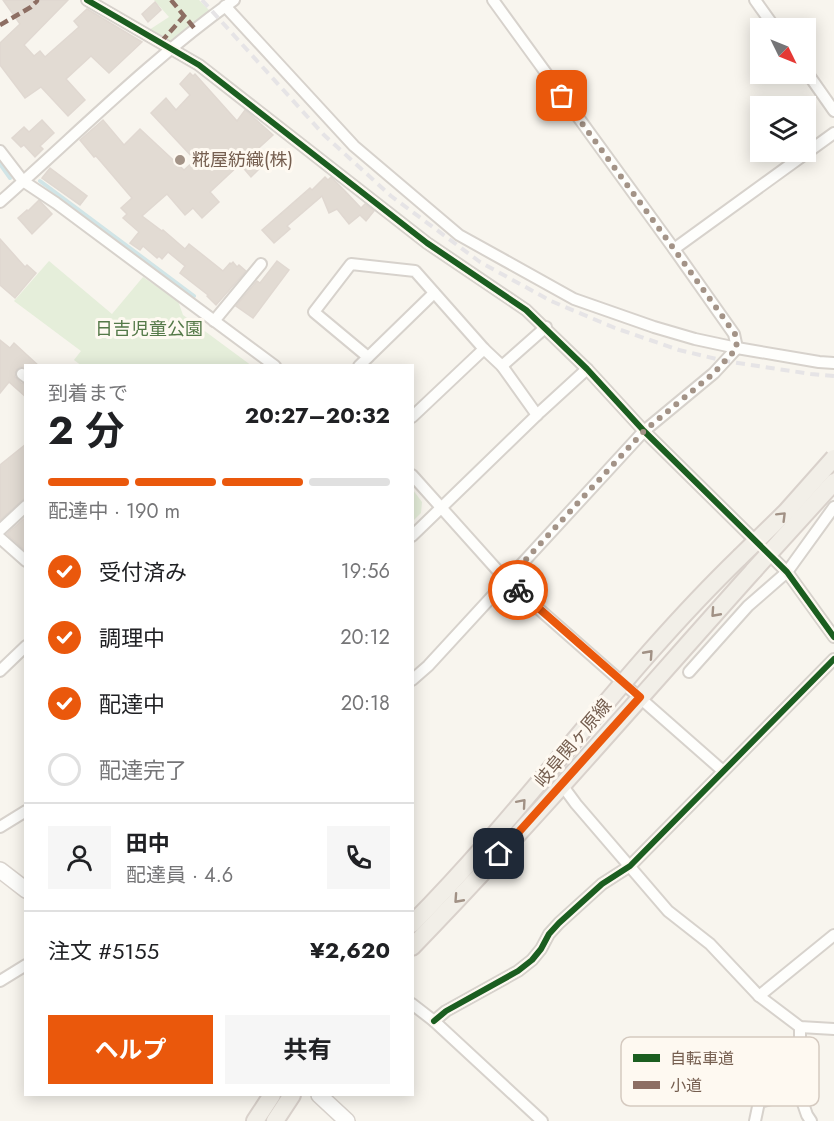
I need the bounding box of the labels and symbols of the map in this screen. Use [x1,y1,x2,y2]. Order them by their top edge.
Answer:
north arrow [750,18,816,84]
pin [536,70,587,121]
place label: 糀屋紡織(株) [192,147,293,173]
marker: 糀屋紡織(株) [173,153,187,167]
park label: 日吉児童公園 [95,316,203,342]
one-way arrow [774,513,785,524]
courier [488,560,548,620]
one-way arrow [711,607,722,617]
one-way arrow [642,651,653,661]
street label: 岐阜関ヶ原線 [528,693,618,793]
one-way arrow [515,799,526,810]
pin [473,828,524,879]
one-way arrow [454,892,465,903]
legend [621,1037,819,1106]
text: 自転車道 [670,1047,734,1070]
text: 小道 [670,1074,702,1097]

